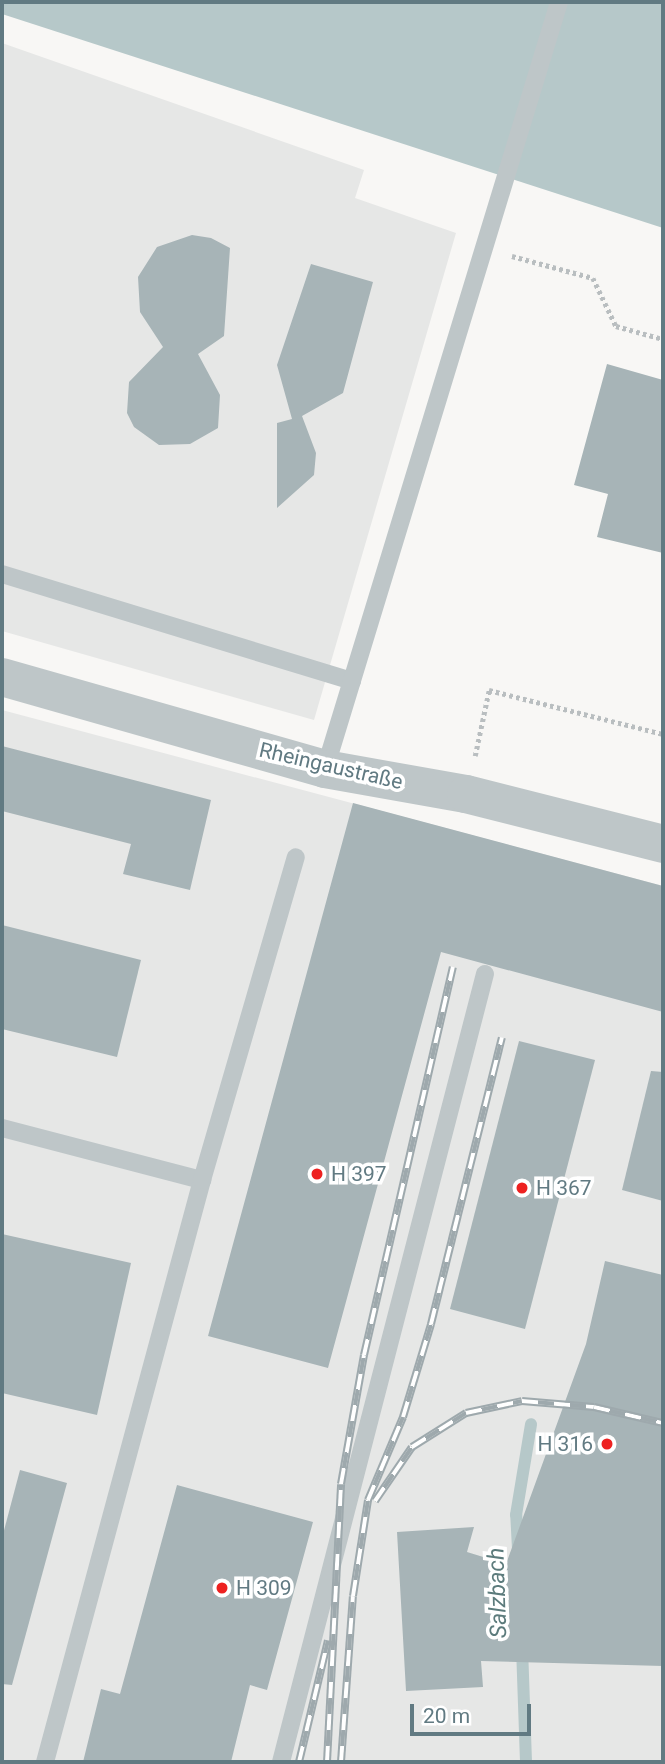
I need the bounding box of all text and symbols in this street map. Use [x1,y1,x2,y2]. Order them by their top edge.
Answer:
street label: Rheingaustraße [257,737,405,795]
place label: H 397 [331,1161,387,1187]
marker: H 397 [309,1166,325,1182]
place label: H 367 [536,1175,592,1201]
marker: H 367 [514,1180,530,1196]
place label: H 316 [537,1431,593,1457]
marker: H 316 [599,1436,615,1452]
water label: Salzbach [483,1547,513,1639]
place label: H 309 [236,1575,292,1601]
marker: H 309 [214,1580,230,1596]
scale bar [413,1690,534,1734]
text: 20 m [423,1704,470,1728]

